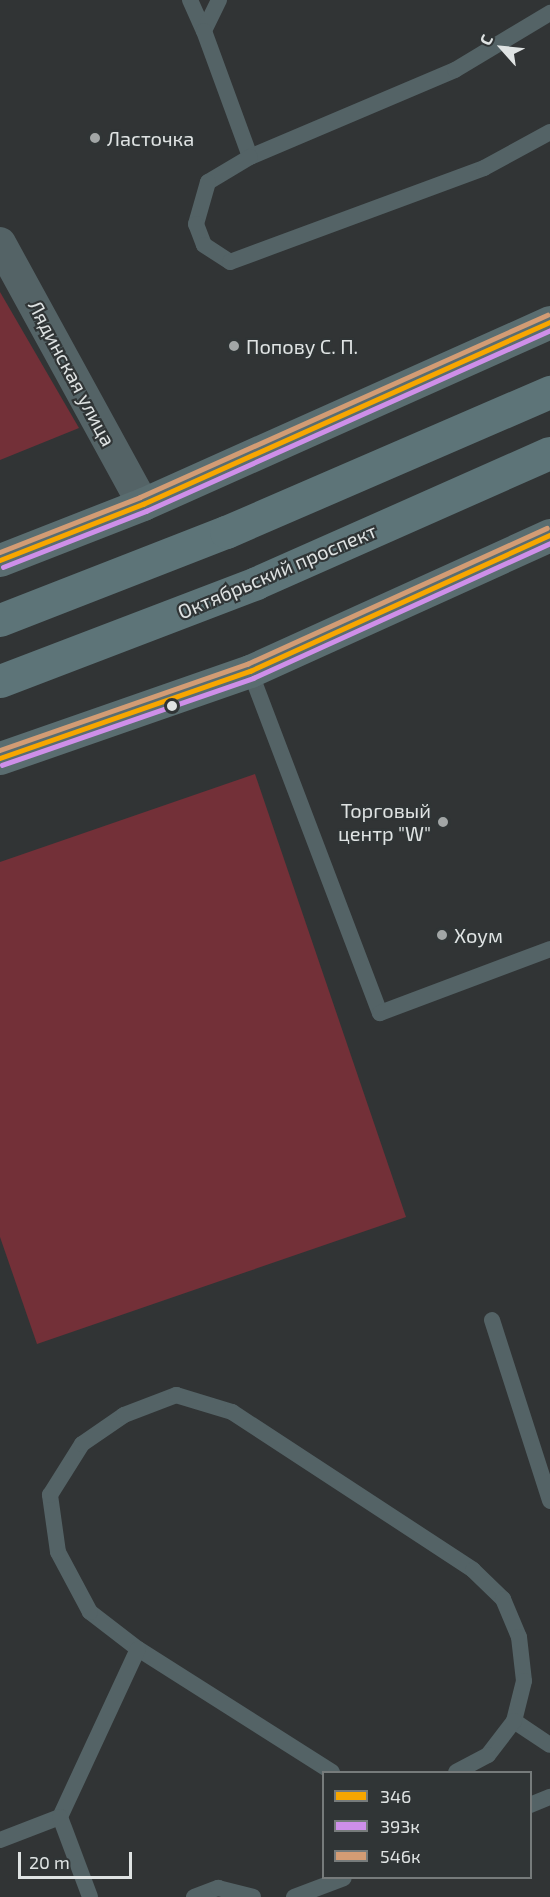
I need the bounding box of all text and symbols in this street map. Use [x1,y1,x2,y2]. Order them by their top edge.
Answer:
north arrow [472,18,532,78]
text: С [475,31,496,48]
place label: Ласточка [107,126,194,150]
marker: Ласточка [88,131,102,145]
street label: Лядинская улица [23,296,121,450]
place label: Попову С. П. [246,334,358,358]
marker: Попову С. П. [227,339,241,353]
street label: Октябрьский проспект [174,518,380,624]
unlabelled marker [166,700,178,712]
place label: Торговый центр "W" [338,798,431,845]
marker: Торговый центр "W" [436,815,450,829]
place label: Хоум [454,923,503,947]
marker: Хоум [435,928,449,942]
legend [322,1771,532,1879]
text: 346 [380,1785,411,1807]
text: 393к [380,1815,420,1837]
scale bar [21,1840,135,1878]
text: 546к [380,1845,421,1867]
text: 20 m [29,1851,70,1873]

